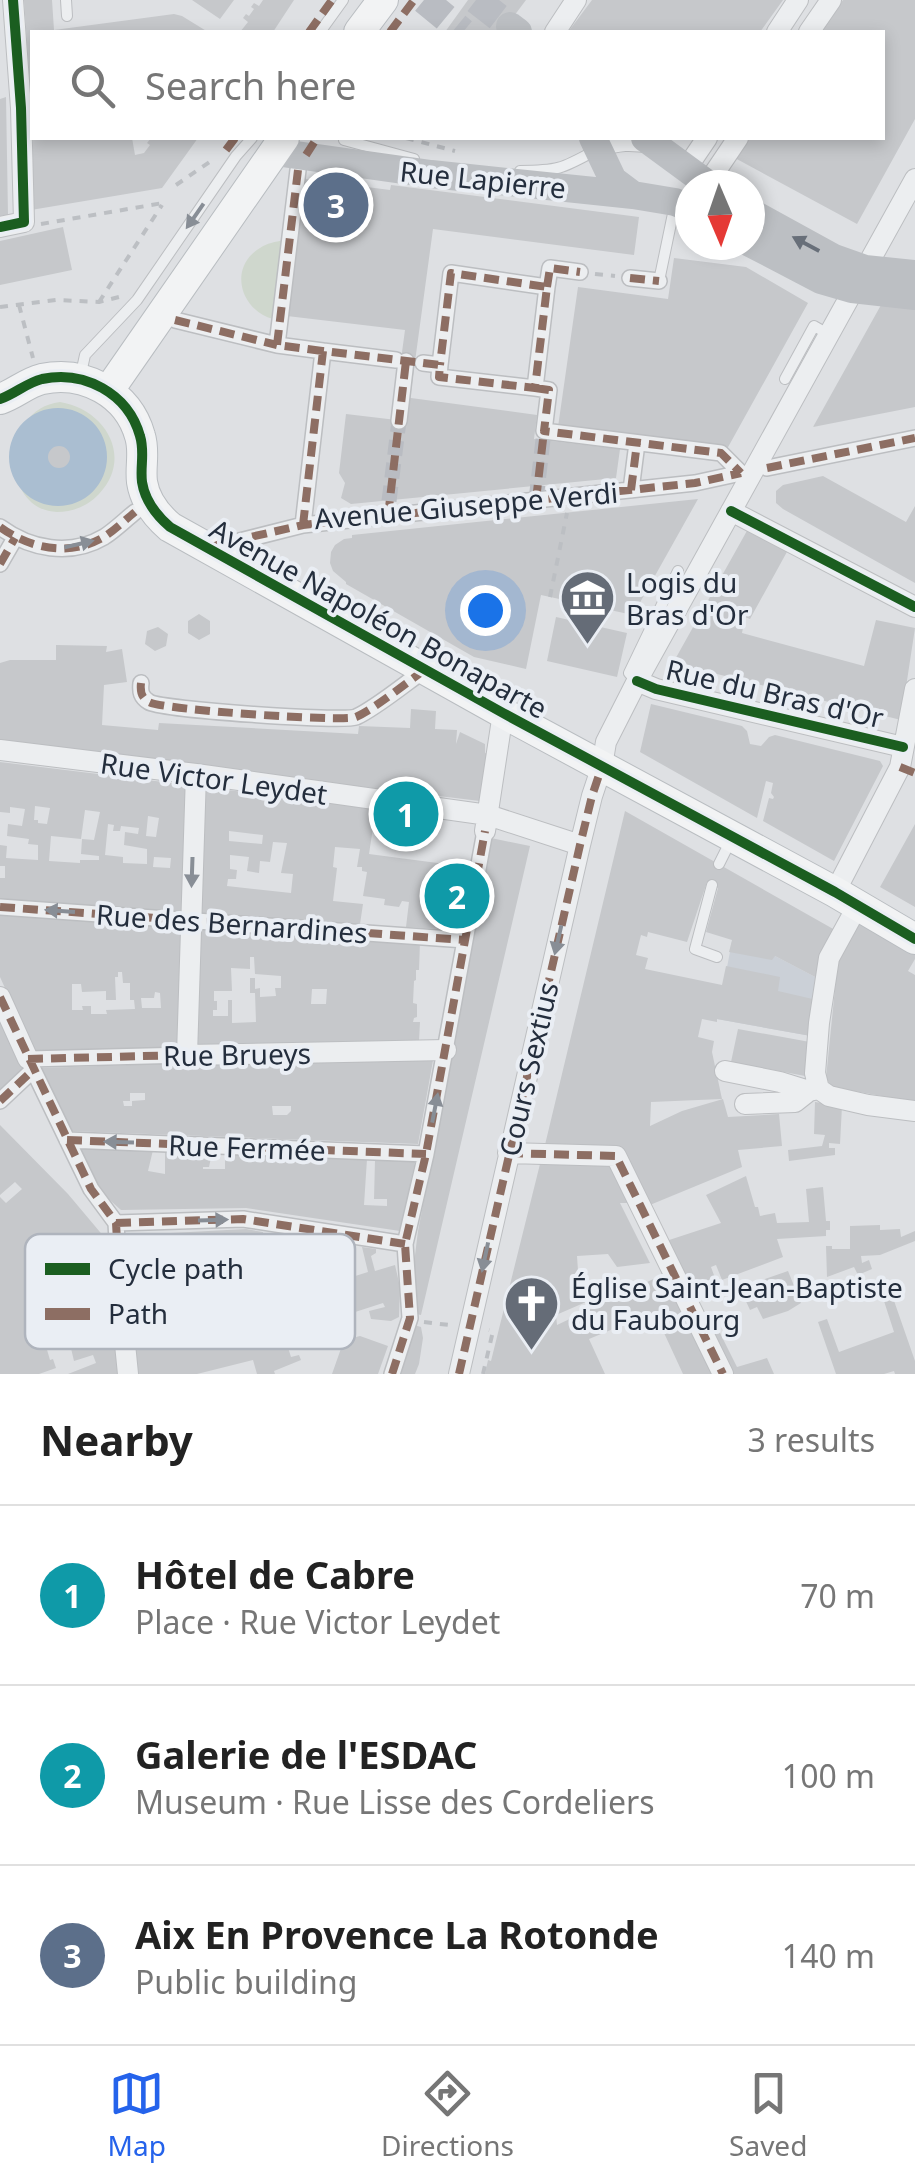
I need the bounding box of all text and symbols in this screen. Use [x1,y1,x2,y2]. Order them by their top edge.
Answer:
search box [30,30,885,140]
icon: search [65,58,120,113]
text: Search here [145,59,356,111]
street label: Rue Lapierre [398,151,568,207]
pin: 3 [304,168,368,242]
north arrow [675,170,765,260]
one-way arrow [186,203,205,230]
one-way arrow [792,236,820,253]
street label: Avenue Giuseppe Verdi [313,473,619,537]
street label: Avenue Napoléon Bonaparte [204,509,554,727]
one-way arrow [64,536,95,552]
place label: Logis du Bras d'Or [626,563,749,633]
museum icon: Logis du Bras d'Or [557,568,617,647]
your location [460,585,511,636]
street label: Rue du Bras d'Or [662,649,888,737]
street label: Rue Victor Leydet [98,743,330,813]
pin: 1 [374,776,438,852]
one-way arrow [184,856,200,888]
pin: 2 [424,858,490,934]
street label: Rue des Bernardines [95,895,369,951]
one-way arrow [44,903,76,919]
one-way arrow [549,925,565,956]
street label: Cours Sextius [490,978,566,1160]
street label: Rue Brueys [163,1034,311,1074]
one-way arrow [428,1092,443,1123]
street label: Rue Fermée [168,1125,326,1169]
one-way arrow [102,1134,134,1150]
one-way arrow [198,1212,230,1228]
legend [25,1234,355,1349]
one-way arrow [477,1242,492,1273]
text: Cycle path [108,1249,244,1287]
place label: Église Saint-Jean-Baptiste du Faubourg [571,1268,903,1338]
church icon: Église Saint-Jean-Baptiste du Faubourg [502,1273,562,1352]
text: Path [108,1294,168,1332]
text: Nearby [40,1411,193,1468]
text: 3 results [748,1418,875,1461]
text: Hôtel de Cabre [135,1548,415,1600]
text: 1 [63,1574,82,1617]
text: 70 m [800,1574,875,1617]
text: Place · Rue Victor Leydet [135,1600,500,1643]
text: Galerie de l'ESDAC [135,1728,477,1780]
text: 2 [63,1754,82,1797]
text: 100 m [782,1754,875,1797]
text: Museum · Rue Lisse des Cordeliers [135,1780,655,1823]
text: Aix En Provence La Rotonde [135,1908,659,1960]
text: 3 [63,1934,82,1977]
text: 140 m [782,1934,875,1977]
text: Public building [135,1960,357,2003]
tab: Map [108,2066,166,2164]
tab: Directions [381,2066,514,2164]
tab: Saved [729,2066,807,2164]

